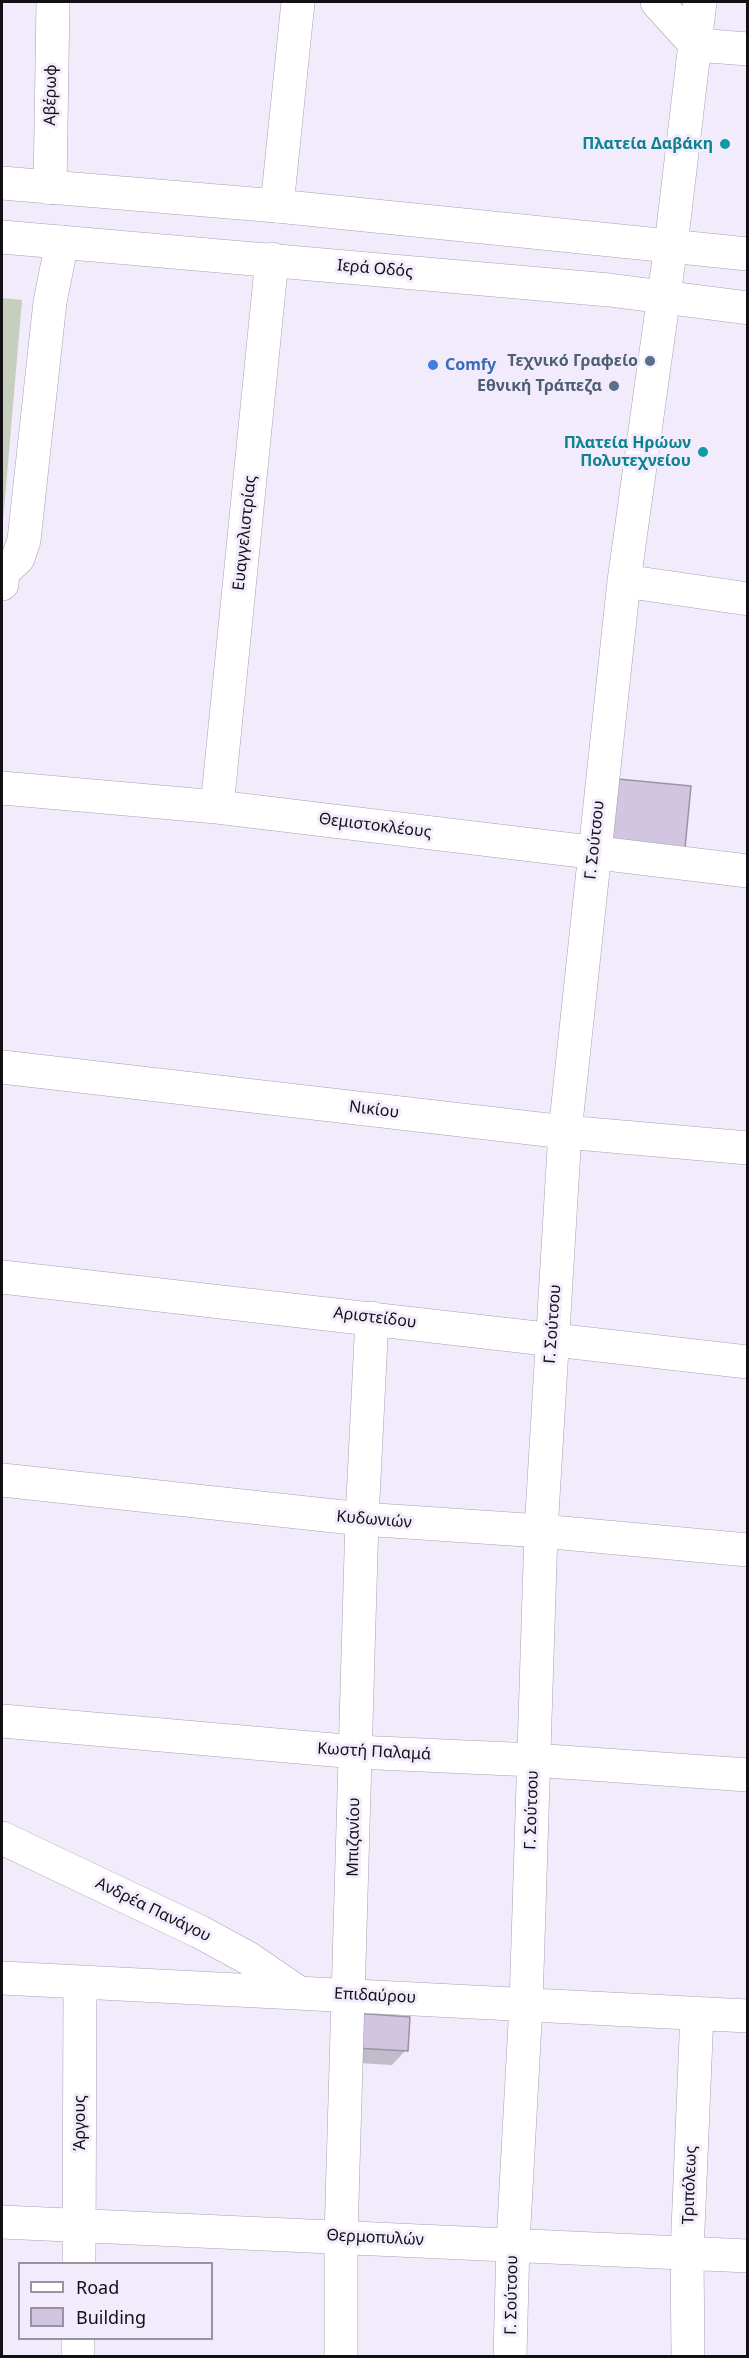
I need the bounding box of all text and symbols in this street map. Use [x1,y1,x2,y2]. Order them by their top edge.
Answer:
street label: Αβέρωφ [41,64,61,126]
place label: Πλατεία Δαβάκη [582,134,713,154]
marker: Πλατεία Δαβάκη [718,137,732,151]
street label: Ιερά Οδός [336,256,414,282]
place label: Τεχνικό Γραφείο [507,351,638,371]
marker: Τεχνικό Γραφείο [643,354,657,368]
place label: Comfy [445,355,496,375]
marker: Comfy [426,358,440,372]
place label: Εθνική Τράπεζα [477,376,602,396]
marker: Εθνική Τράπεζα [607,379,621,393]
place label: Πλατεία Ηρώων Πολυτεχνείου [564,433,691,471]
marker: Πλατεία Ηρώων Πολυτεχνείου [696,445,710,459]
street label: Ευαγγελιστρίας [229,475,261,591]
street label: Γ. Σούτσου [581,799,609,881]
street label: Θεμιστοκλέους [318,810,432,842]
street label: Νικίου [348,1097,400,1123]
street label: Γ. Σούτσου [541,1284,565,1364]
street label: Αριστείδου [332,1303,418,1333]
street label: Κυδωνιών [336,1507,412,1533]
street label: Κωστή Παλαμά [317,1739,431,1765]
street label: Γ. Σούτσου [521,1770,543,1850]
street label: Μπιζανίου [344,1797,364,1877]
street label: Ανδρέα Πανάγου [92,1874,214,1946]
street label: Επιδαύρου [334,1984,416,2008]
street label: Άργους [70,2095,90,2151]
street label: Τριπόλεως [679,2145,701,2225]
street label: Θερμοπυλών [326,2226,424,2250]
street label: Γ. Σούτσου [502,2255,522,2335]
legend [18,2262,213,2340]
text: Road [76,2275,119,2299]
text: Building [76,2305,146,2329]

